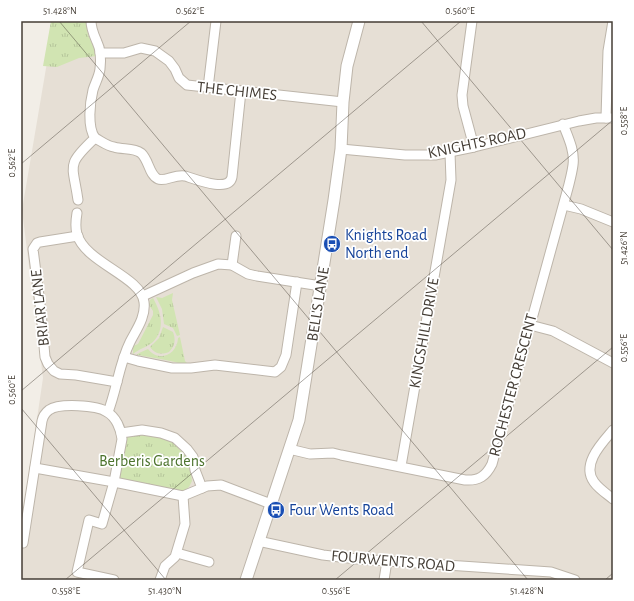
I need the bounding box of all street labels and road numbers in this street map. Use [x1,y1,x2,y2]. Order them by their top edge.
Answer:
street label: THE CHIMES [196,79,278,103]
street label: KNIGHTS ROAD [426,125,528,161]
street label: BELL'S LANE [304,265,332,343]
street label: BRIAR LANE [28,269,52,347]
street label: KINGSHILL DRIVE [406,276,442,390]
street label: ROCHESTER CRESCENT [486,312,540,458]
street label: FOURWENTS ROAD [330,548,456,574]

